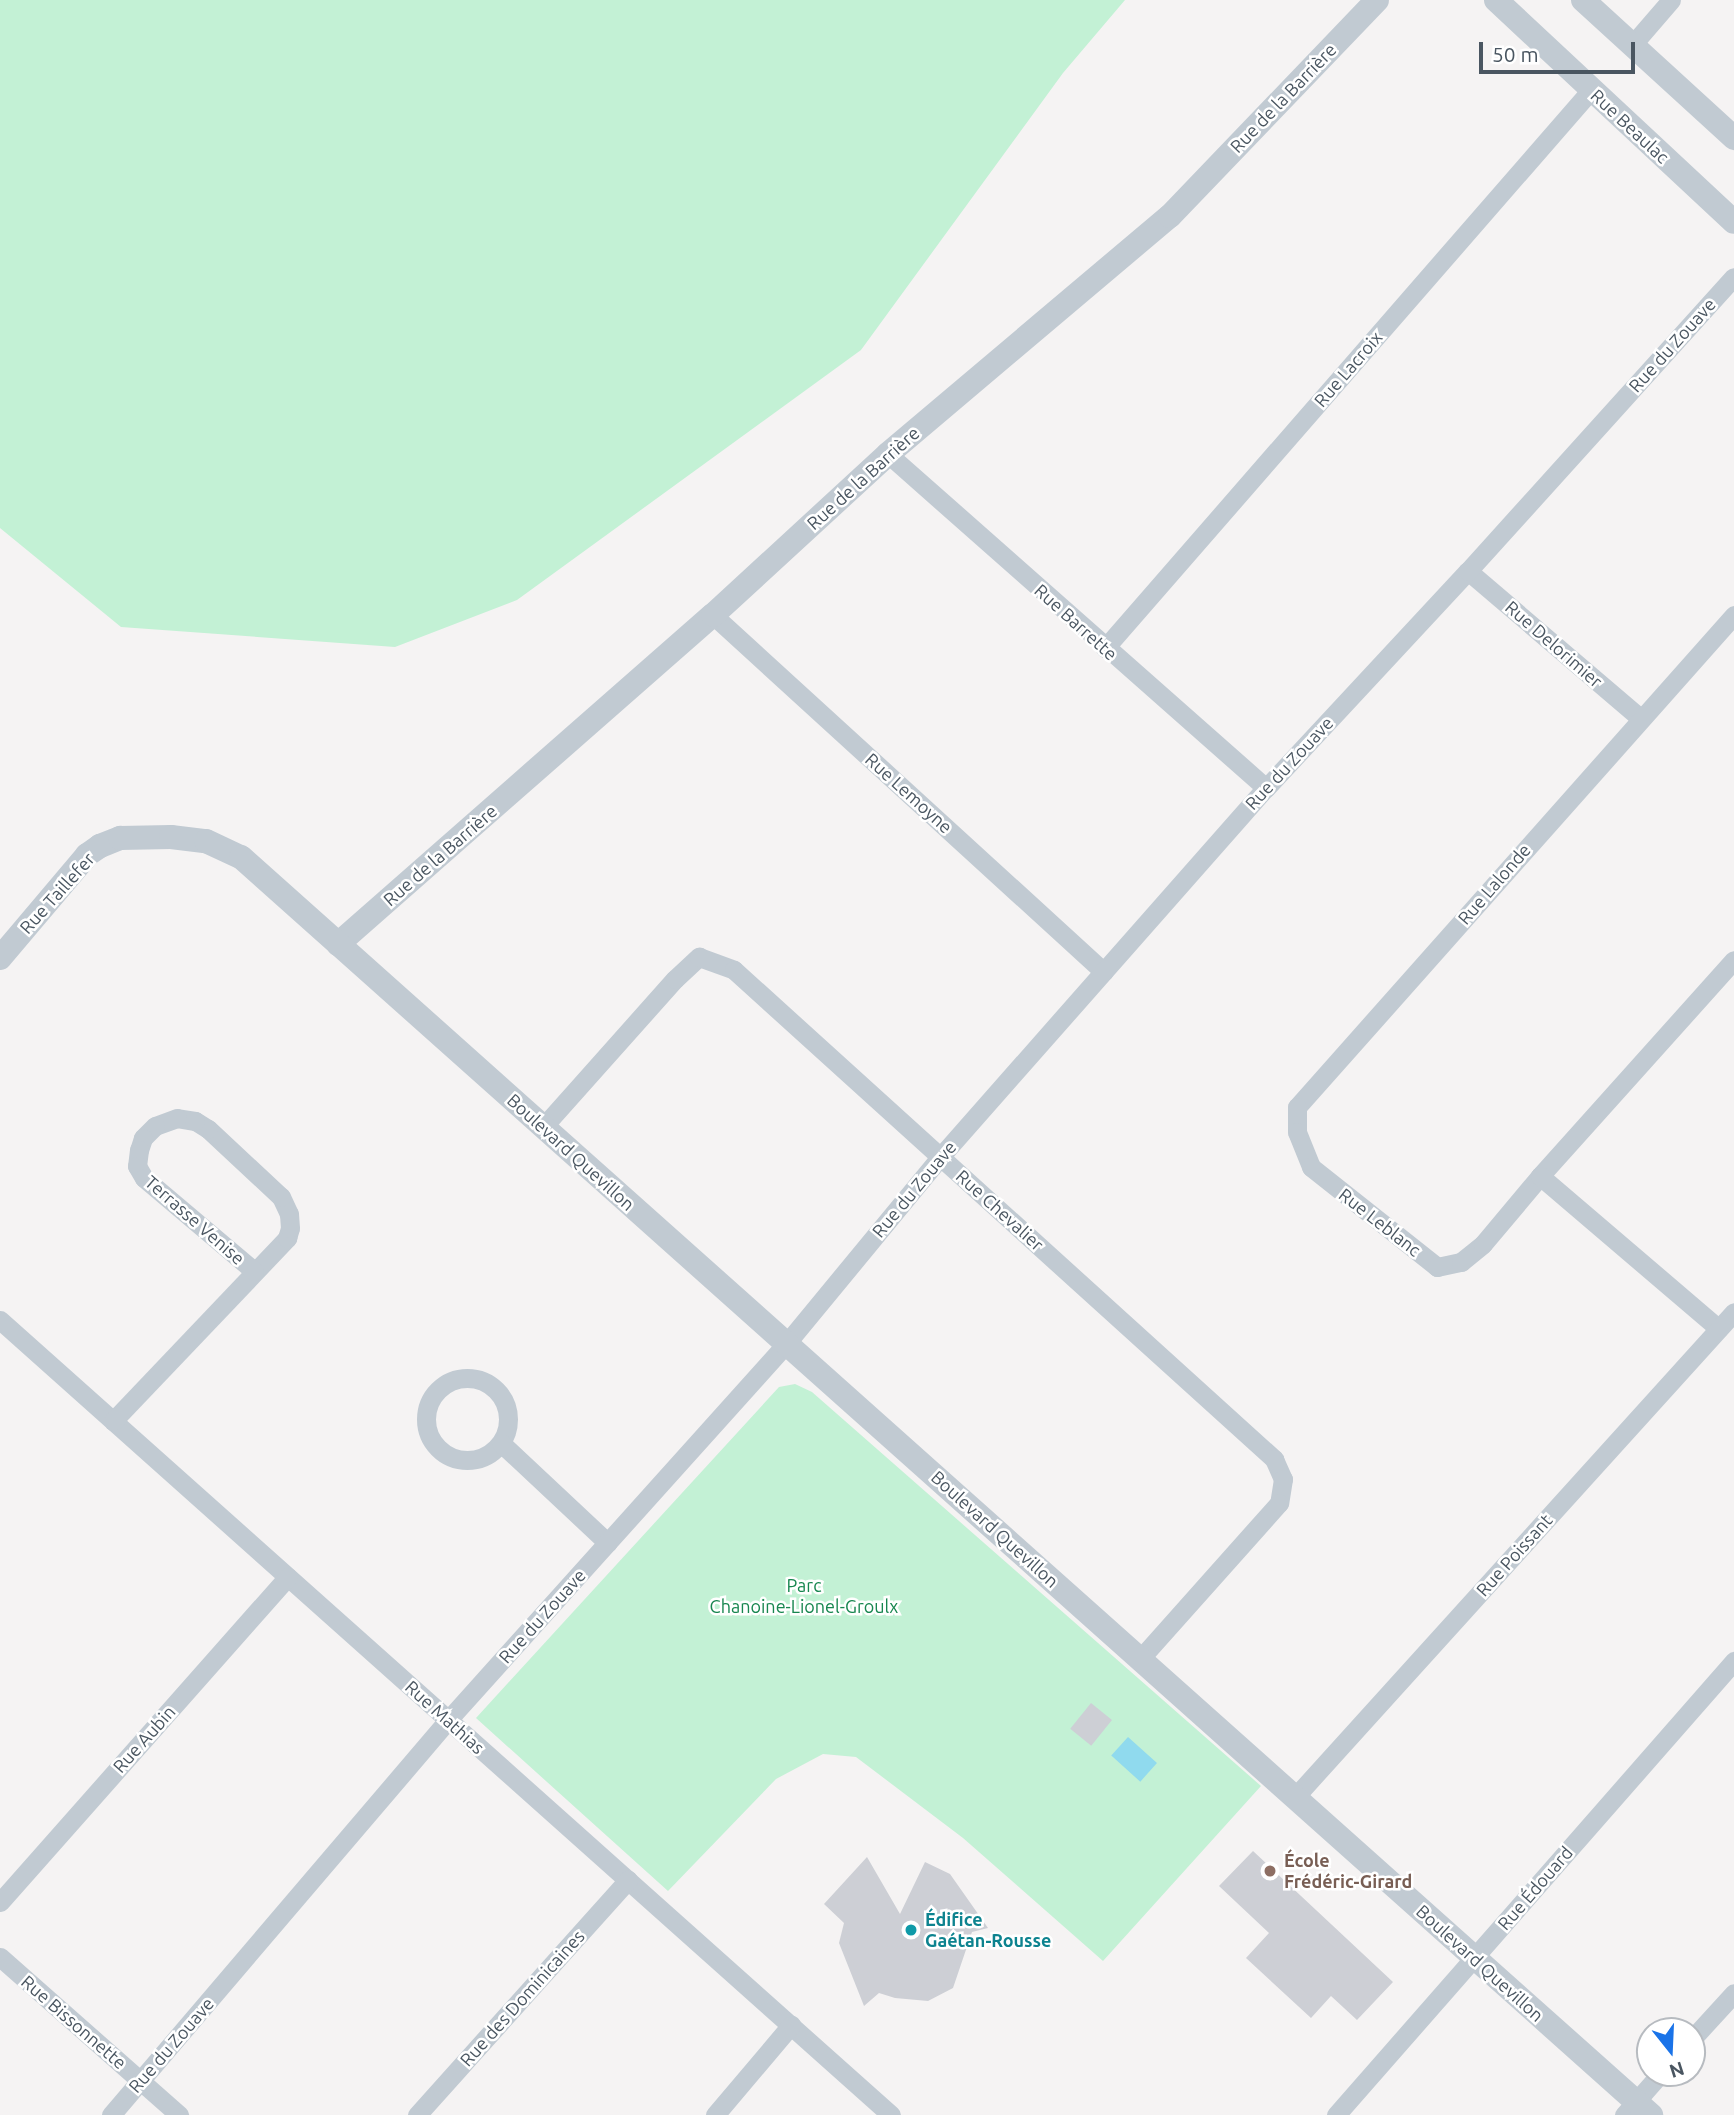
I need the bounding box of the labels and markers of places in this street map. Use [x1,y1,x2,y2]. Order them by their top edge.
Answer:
place label: École Frédéric-Girard [1284,1850,1412,1892]
marker: École Frédéric-Girard [1262,1863,1278,1879]
place label: Édifice Gaétan-Rousse [925,1909,1051,1952]
marker: Édifice Gaétan-Rousse [903,1922,919,1938]

